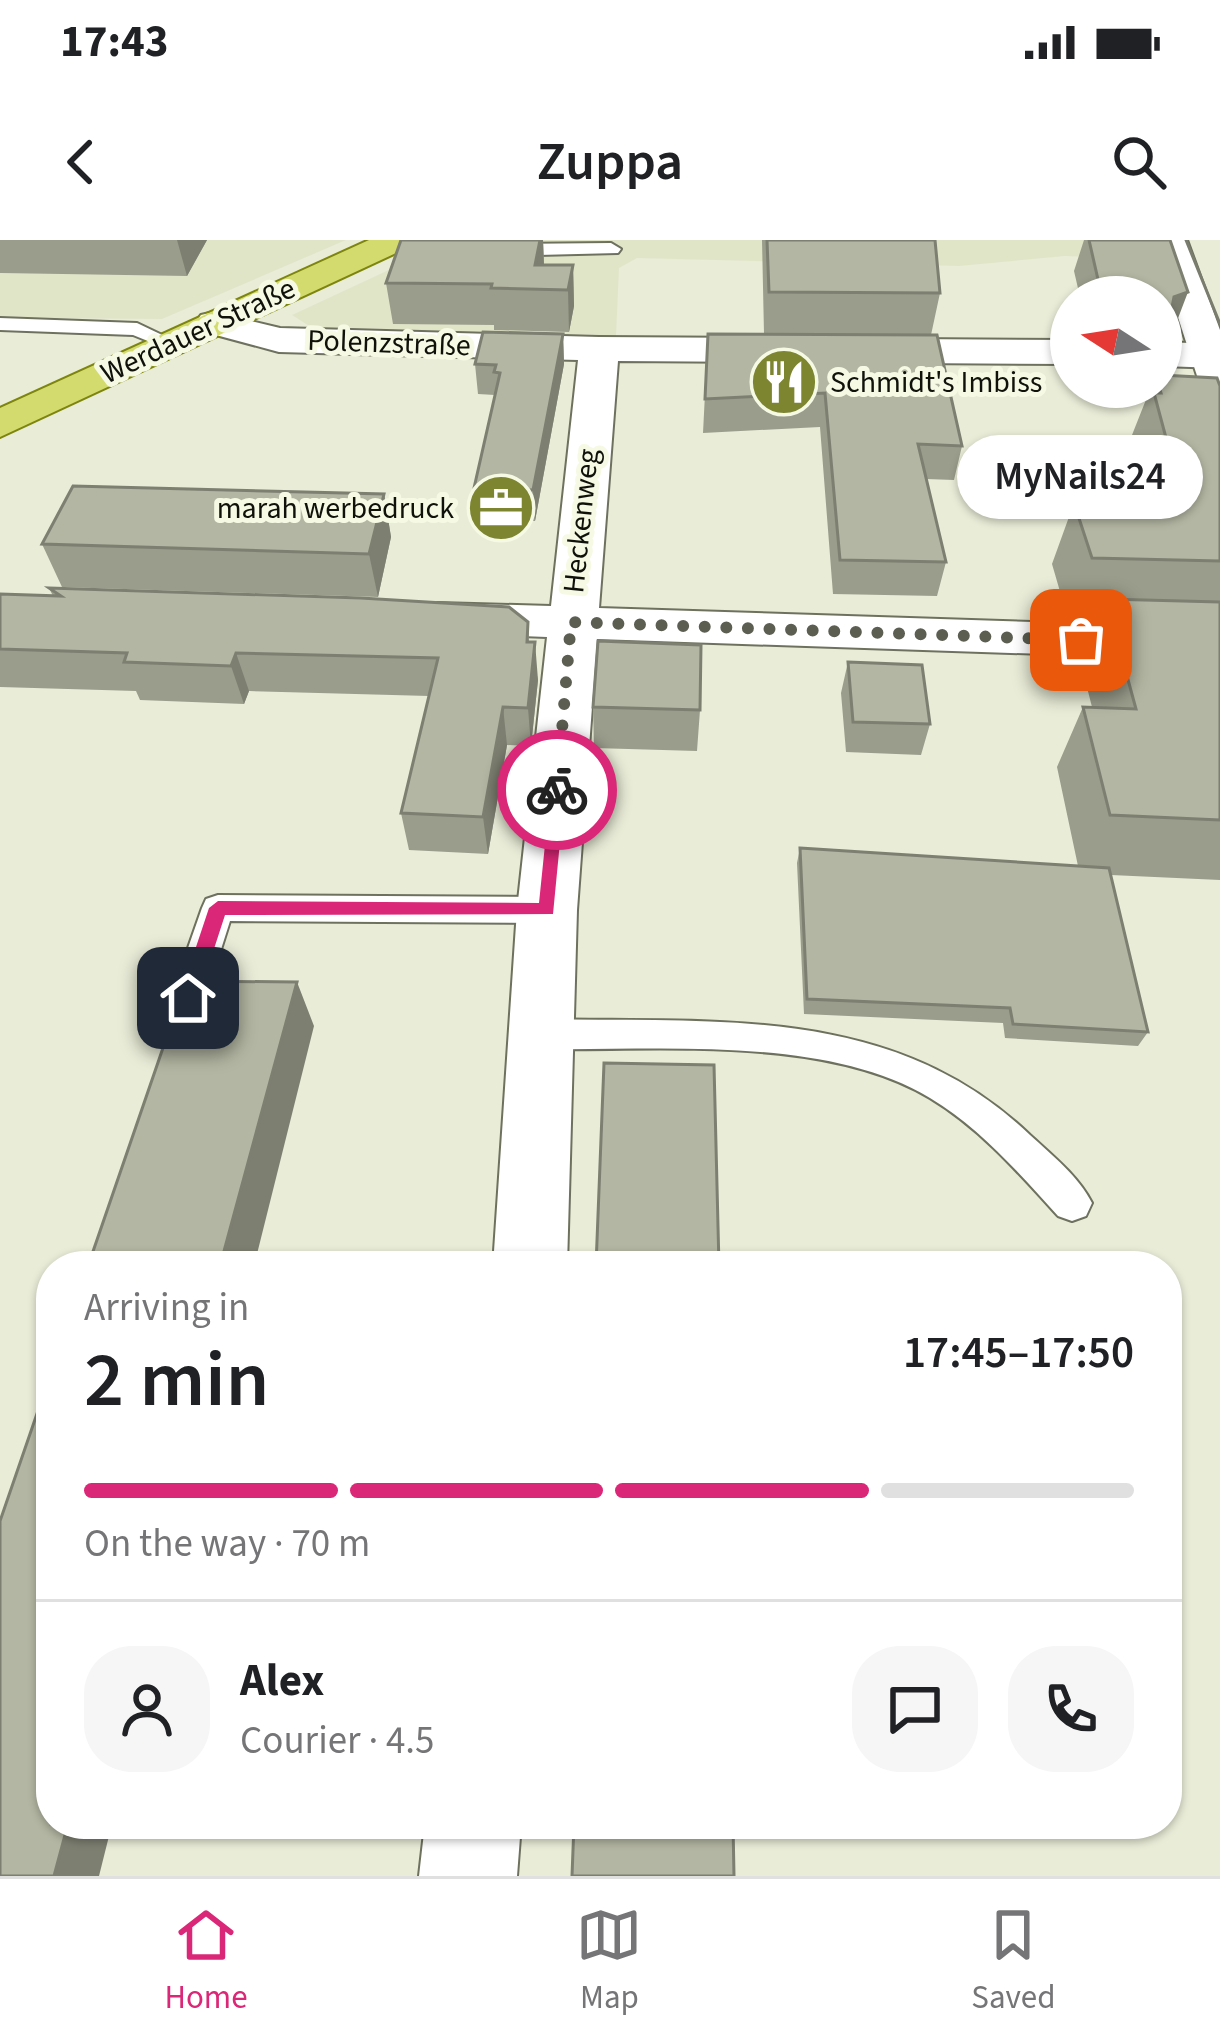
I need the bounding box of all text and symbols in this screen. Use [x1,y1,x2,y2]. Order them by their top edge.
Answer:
text: 17:43 [60,10,169,74]
text: Zuppa [537,124,683,201]
icon: back [48,129,114,195]
icon: search [1106,129,1172,195]
street label: Werdauer Straße [94,267,302,395]
north arrow [1050,276,1182,408]
map controls [1050,276,1182,408]
street label: Polenzstraße [307,319,471,367]
restaurant icon: Schmidt's Imbiss [749,347,819,417]
place label: Schmidt's Imbiss [830,361,1042,404]
callout: MyNails24 [958,436,1204,520]
street label: Heckenweg [552,447,610,595]
text: MyNails24 [994,449,1166,505]
office icon: marah werbedruck [466,473,536,543]
place label: marah werbedruck [217,487,454,530]
pin [1030,589,1132,691]
icon: bag [1048,607,1114,673]
courier [497,730,617,850]
icon: bike [524,757,590,823]
pin [137,947,239,1049]
icon: home [155,965,221,1031]
text: Arriving in [84,1280,249,1336]
text: 17:45–17:50 [903,1321,1134,1385]
text: 2 min [84,1325,269,1436]
text: On the way · 70 m [84,1516,370,1572]
button: person [84,1646,210,1772]
button: chat [852,1646,978,1772]
button: phone [1008,1646,1134,1772]
text: Alex [240,1649,324,1713]
text: Courier · 4.5 [240,1713,434,1769]
tab: Home [164,1902,248,2021]
tab: Map [576,1902,642,2021]
tab: Saved [971,1902,1056,2021]

